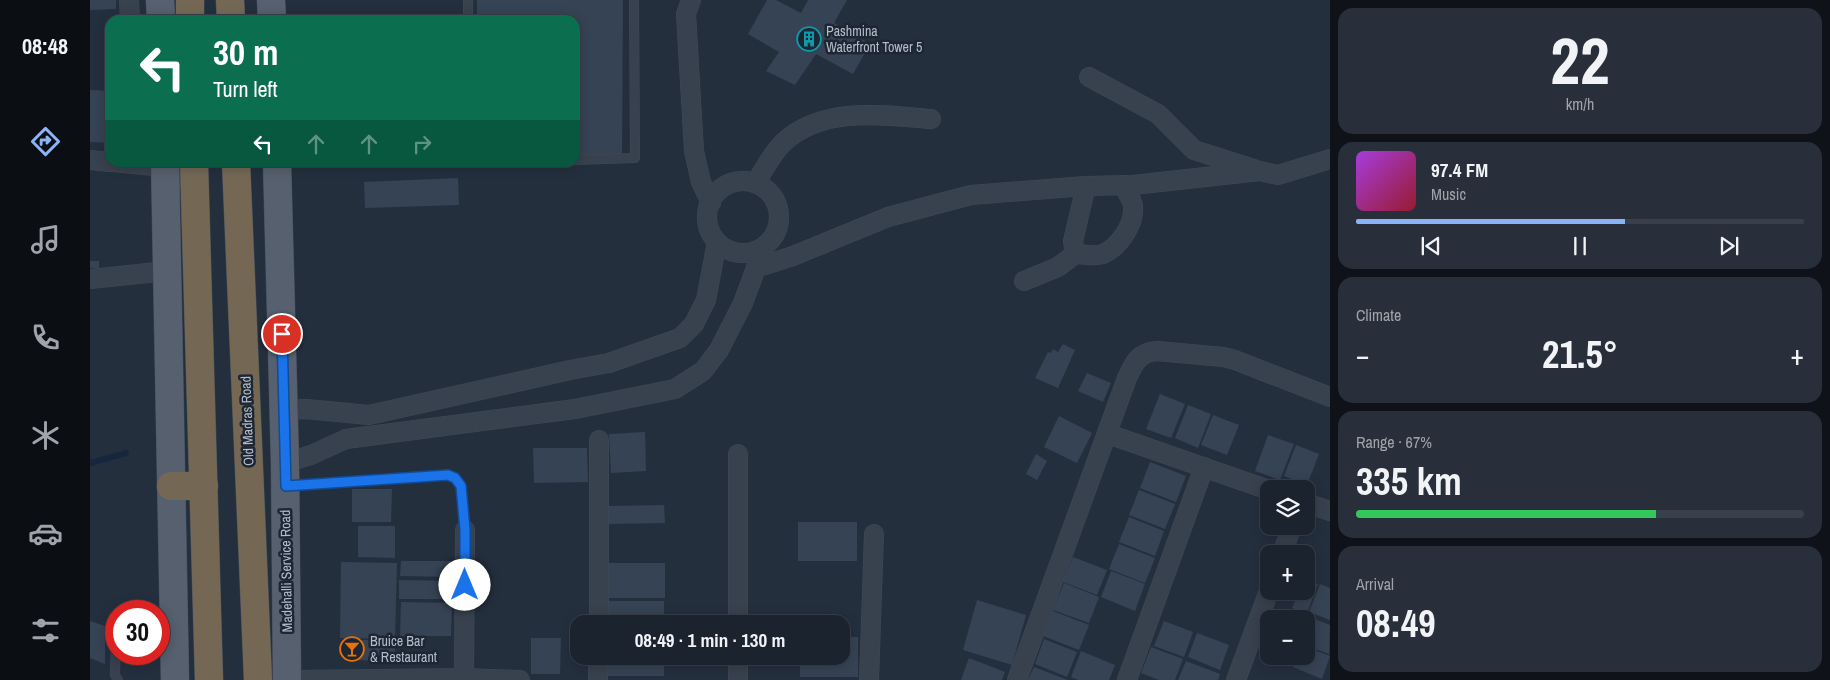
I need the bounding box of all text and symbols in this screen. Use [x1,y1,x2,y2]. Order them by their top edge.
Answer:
text: 22 [1550,17,1610,104]
place label: Pashmina Waterfront Tower 5 [826,22,922,56]
building icon: Pashmina Waterfront Tower 5 [796,26,822,52]
text: 30 m [213,29,278,76]
text: 08:48 [22,31,68,61]
icon: left [130,35,195,100]
text: Turn left [213,74,278,104]
text: km/h [1566,93,1594,115]
icon: directions [28,124,63,159]
icon: left [249,130,277,158]
icon: ahead [302,130,330,158]
icon: ahead [355,130,383,158]
icon: right [408,130,436,158]
text: 97.4 FM [1431,157,1488,183]
text: Music [1431,183,1466,205]
icon: music [28,222,63,257]
icon: previous [1417,232,1445,260]
icon: pause [1566,232,1594,260]
icon: next [1715,232,1743,260]
text: Climate [1356,304,1401,326]
pin [261,313,303,355]
icon: phone [28,320,63,355]
icon: arrive [268,320,296,348]
text: 21.5° [1542,329,1618,380]
text: − [1356,336,1369,374]
text: + [1791,336,1804,374]
street label: Old Madras Road [236,376,258,466]
icon: climate [28,418,63,453]
text: Range · 67% [1356,431,1432,453]
text: 335 km [1356,456,1462,507]
map controls [1260,480,1315,665]
button: layers [1260,480,1315,535]
street label: Madehalli Service Road [276,510,296,632]
icon: car [28,516,63,551]
button: + [1260,545,1315,600]
position arrow [438,558,490,610]
text: Arrival [1356,573,1394,595]
text: 08:49 [1356,598,1436,649]
speed limit sign: 30 [105,600,170,665]
button: − [1260,610,1315,665]
icon: filters [28,613,63,648]
text: 08:49 · 1 min · 130 m [635,627,785,653]
place label: Bruice Bar & Restaurant [370,632,437,666]
bar icon: Bruice Bar & Restaurant [339,636,365,662]

